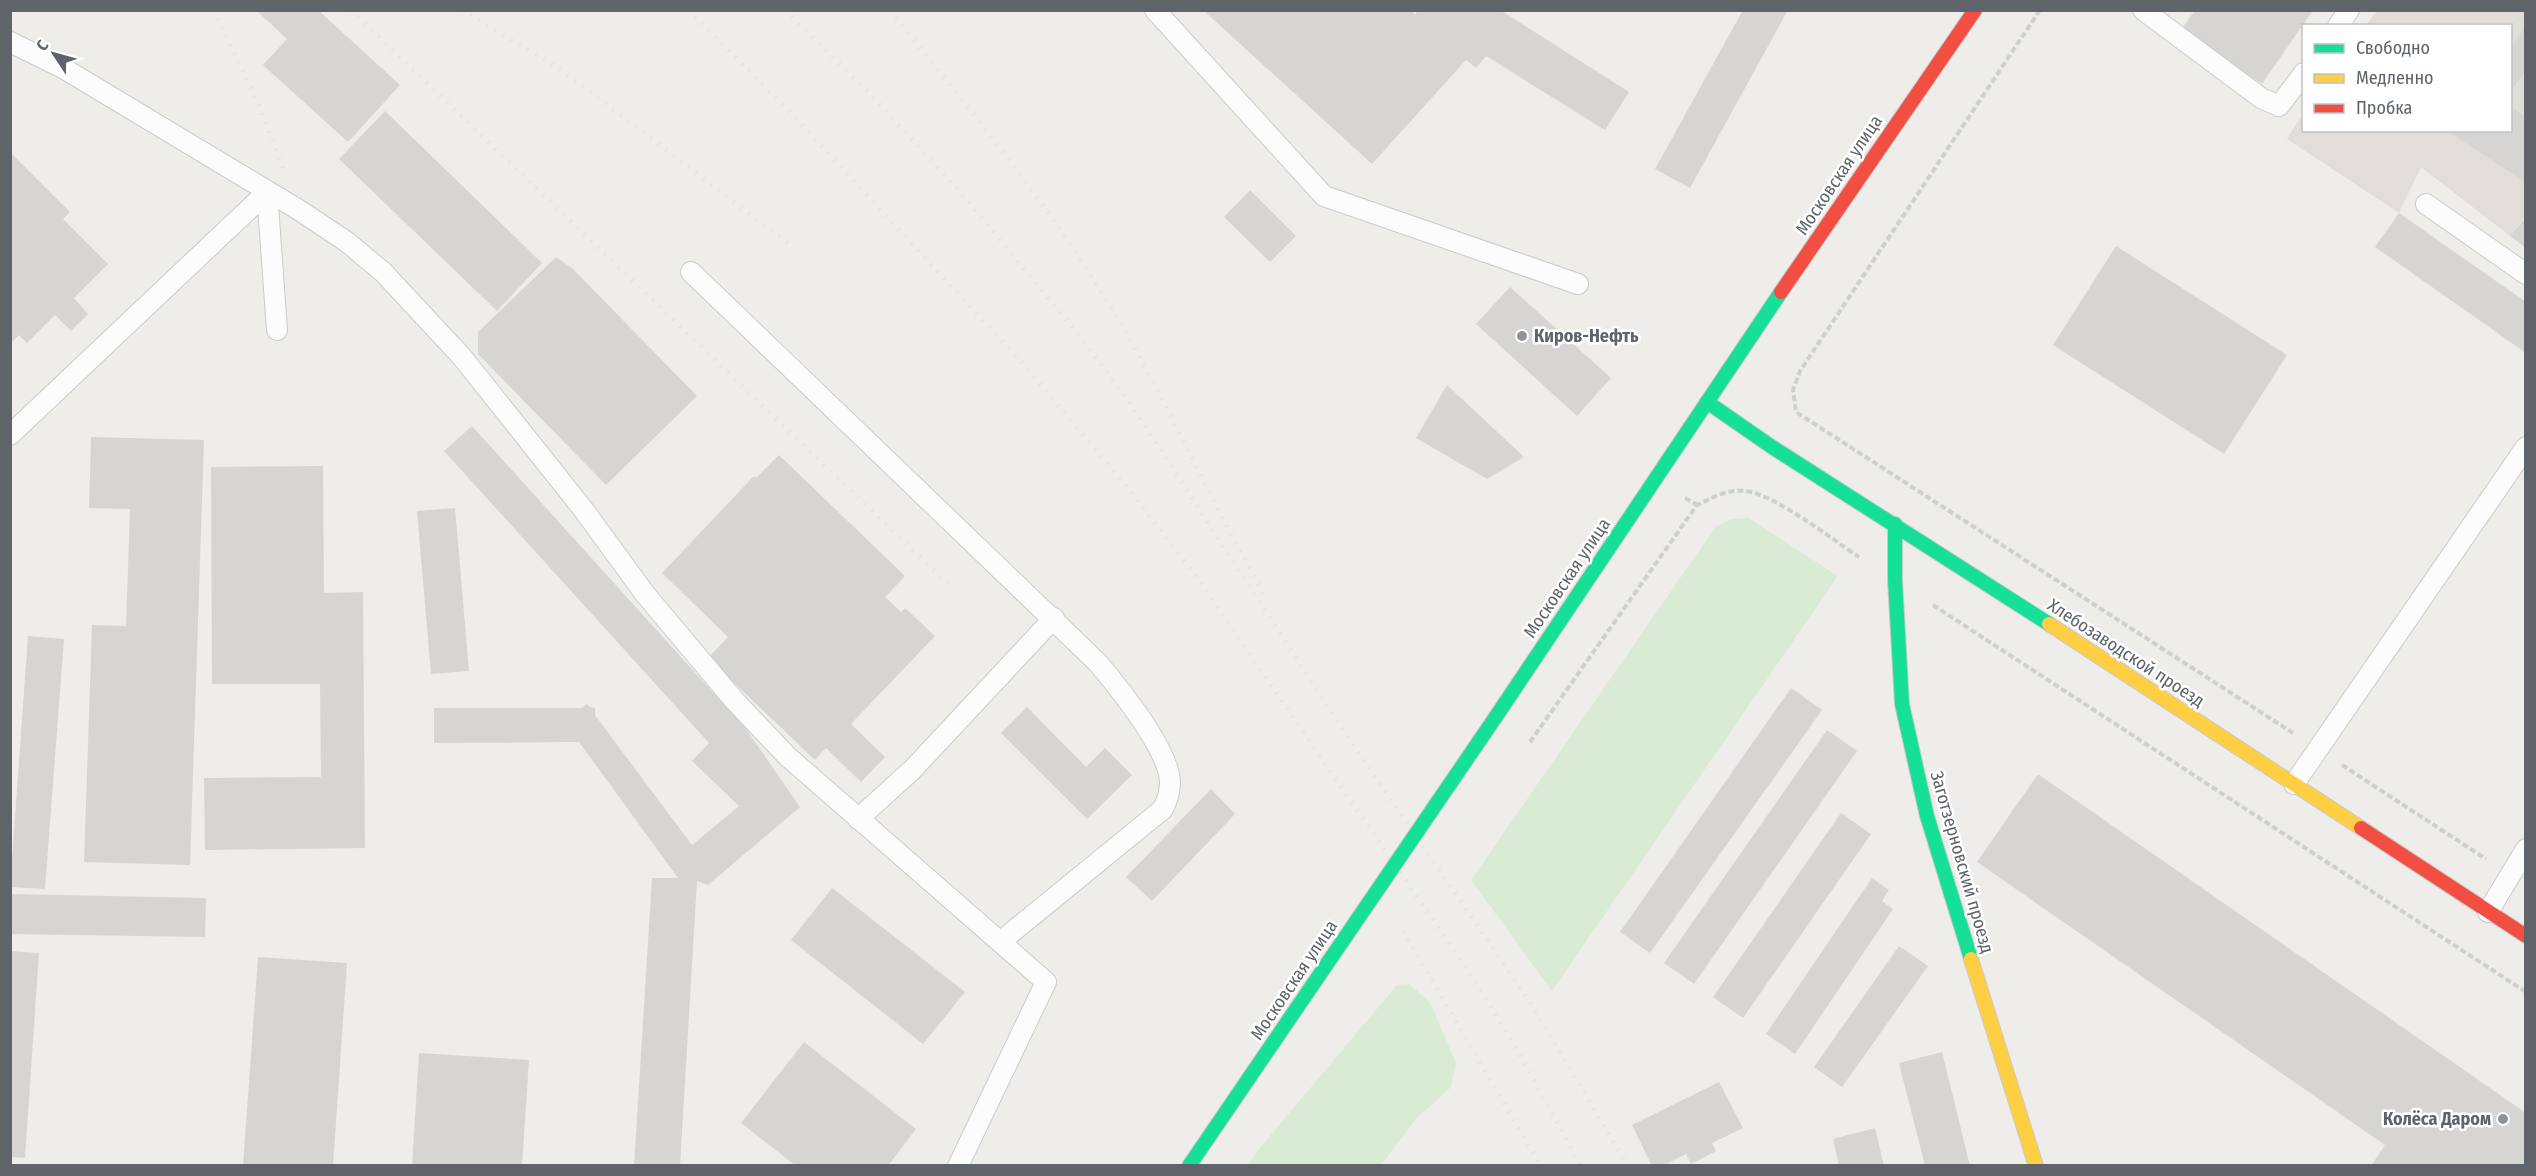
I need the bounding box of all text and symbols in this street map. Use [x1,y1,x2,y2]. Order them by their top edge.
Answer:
north arrow [24,24,84,84]
legend [2302,24,2512,132]
text: С [32,36,53,54]
text: Свободно [2356,37,2430,59]
text: Медленно [2356,67,2434,89]
text: Пробка [2356,97,2412,119]
street label: Московская улица [1791,111,1887,239]
place label: Киров-Нефть [1534,325,1639,347]
marker: Киров-Нефть [1515,329,1529,343]
street label: Московская улица [1519,514,1615,642]
street label: Хлебозаводской проезд [2043,594,2209,712]
street label: Заготзерновский проезд [1925,768,1999,956]
street label: Московская улица [1246,916,1342,1044]
place label: Колёса Даром [2383,1108,2491,1130]
marker: Колёса Даром [2496,1112,2510,1126]

